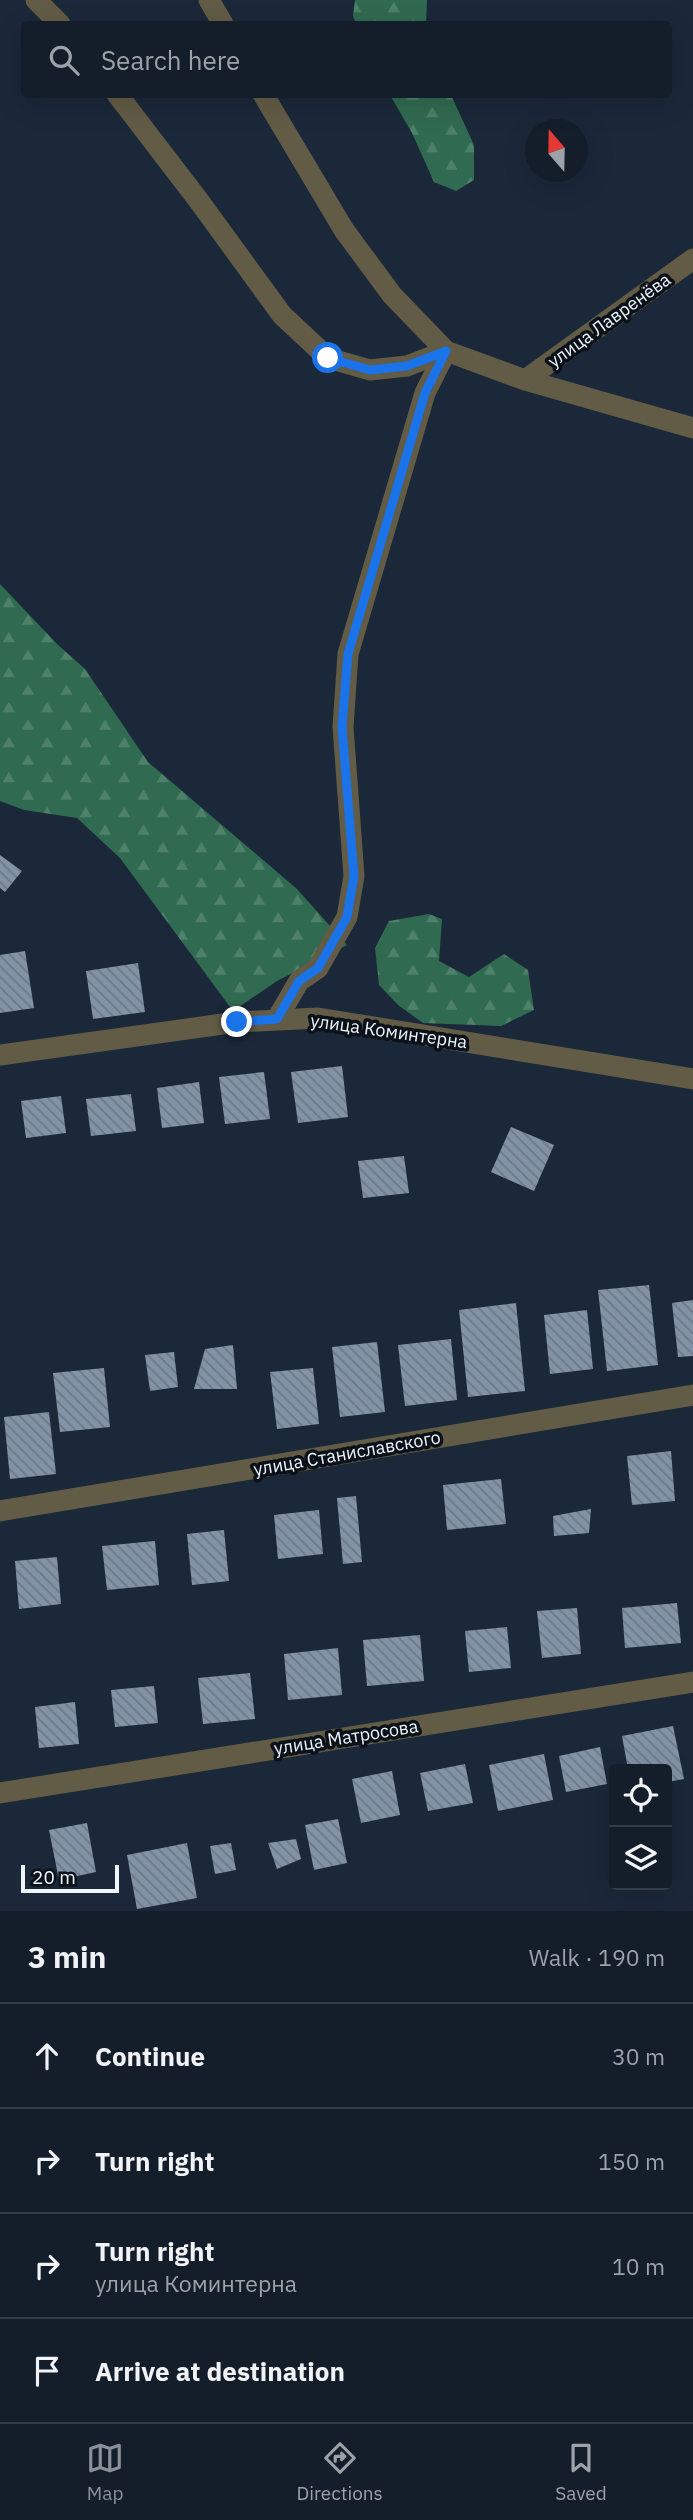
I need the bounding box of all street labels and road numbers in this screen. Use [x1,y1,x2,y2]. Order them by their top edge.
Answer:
street label: улица Лавренёва [543,267,675,372]
street label: улица Коминтерна [309,1009,469,1053]
street label: улица Станиславского [252,1425,442,1481]
street label: улица Матросова [272,1714,420,1760]

